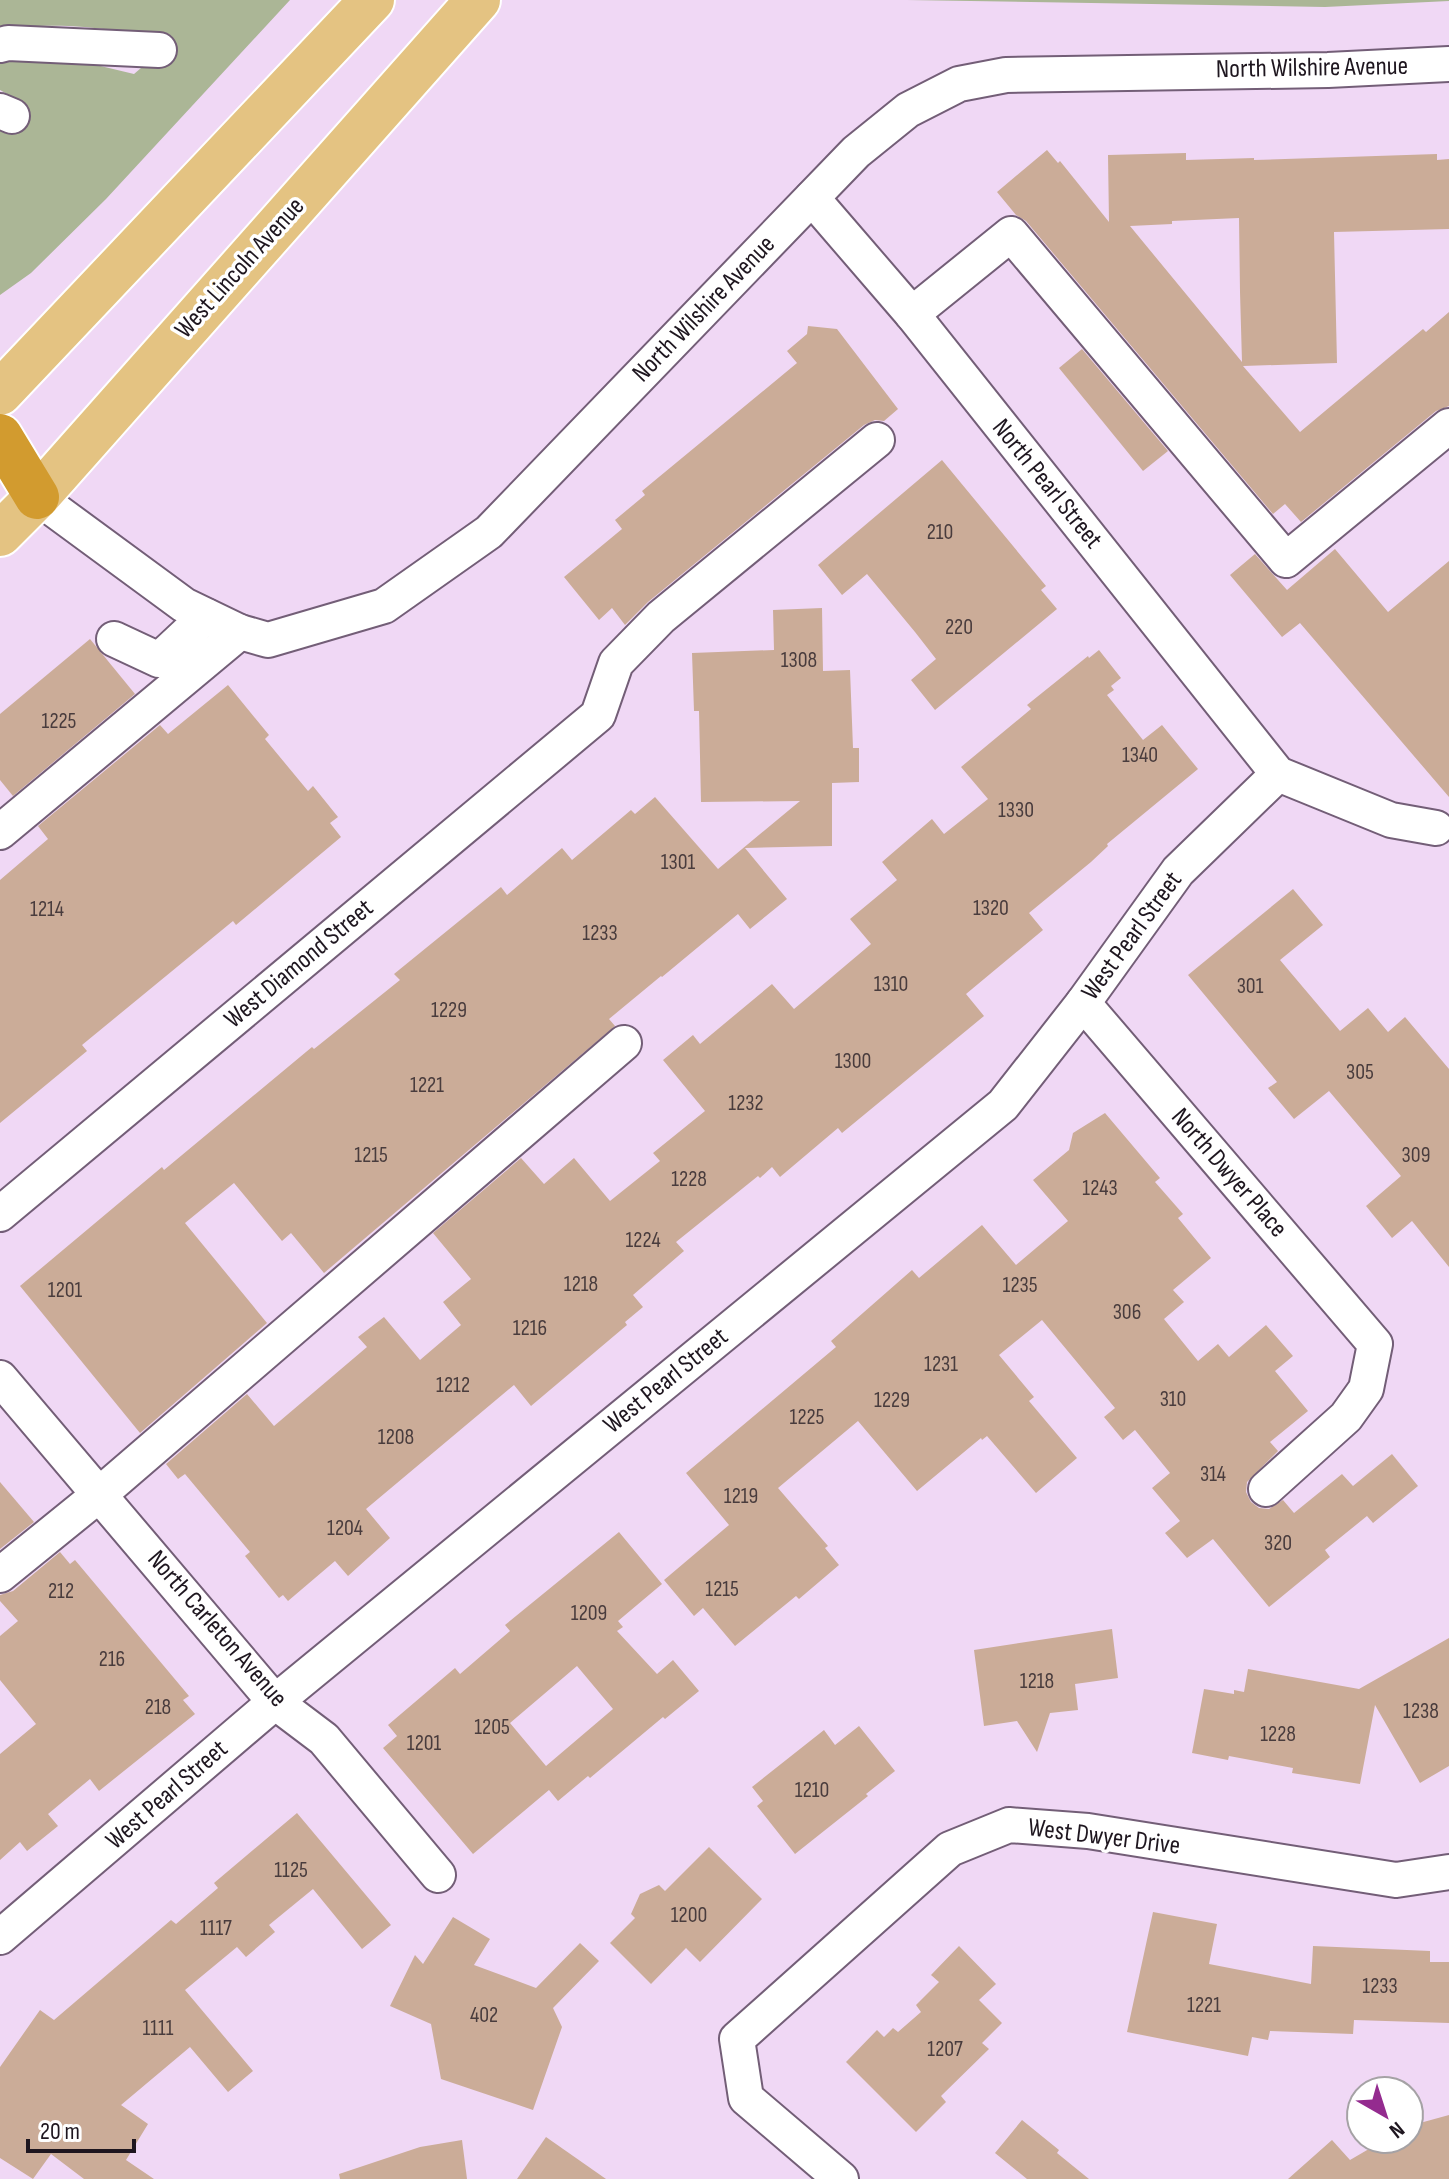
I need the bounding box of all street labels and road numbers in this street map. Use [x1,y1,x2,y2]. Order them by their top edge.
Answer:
street label: North Wilshire Avenue [1216,51,1408,85]
street label: West Lincoln Avenue [169,191,311,345]
street label: North Wilshire Avenue [626,229,782,389]
street label: North Pearl Street [985,413,1109,555]
street label: West Pearl Street [1075,866,1189,1006]
street label: West Diamond Street [218,893,380,1035]
street label: North Dwyer Place [1165,1102,1293,1244]
street label: West Pearl Street [598,1321,735,1441]
street label: North Carleton Avenue [141,1544,293,1714]
street label: West Pearl Street [100,1734,234,1856]
street label: West Dwyer Drive [1026,1812,1182,1862]

